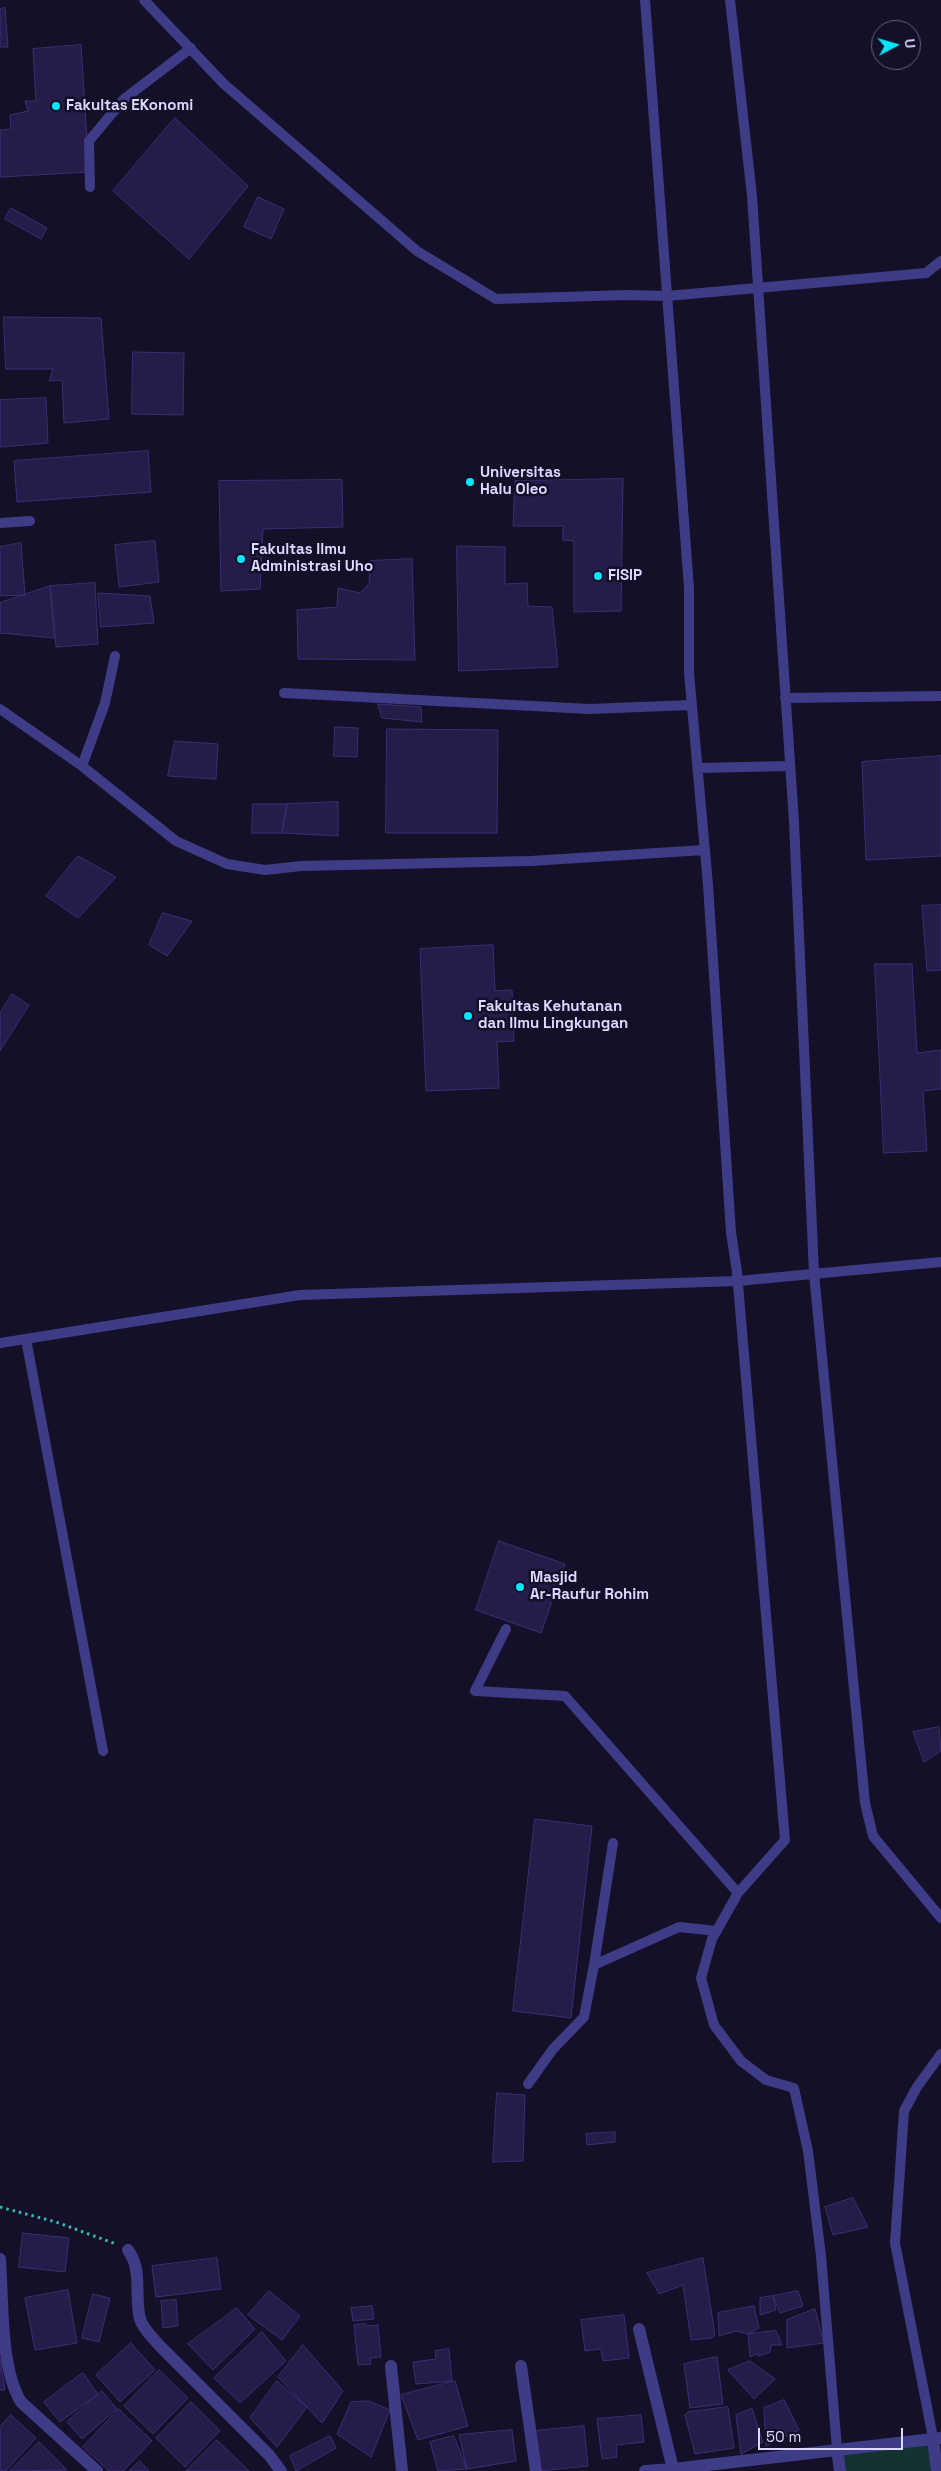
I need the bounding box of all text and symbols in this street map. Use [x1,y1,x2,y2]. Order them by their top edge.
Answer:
north arrow [871,20,921,70]
text: U [900,38,919,49]
place label: Fakultas EKonomi [66,97,193,115]
marker: Fakultas EKonomi [50,100,62,112]
place label: Universitas Halu Oleo [480,464,561,499]
marker: Universitas Halu Oleo [464,476,476,488]
place label: Fakultas Ilmu Administrasi Uho [251,541,373,576]
marker: Fakultas Ilmu Administrasi Uho [235,553,247,565]
place label: FISIP [608,567,642,585]
marker: FISIP [592,570,604,582]
place label: Fakultas Kehutanan dan Ilmu Lingkungan [478,998,628,1033]
marker: Fakultas Kehutanan dan Ilmu Lingkungan [462,1010,474,1022]
place label: Masjid Ar-Raufur Rohim [530,1569,649,1604]
marker: Masjid Ar-Raufur Rohim [514,1581,526,1593]
scale bar [761,2418,906,2450]
text: 50 m [766,2427,801,2446]

